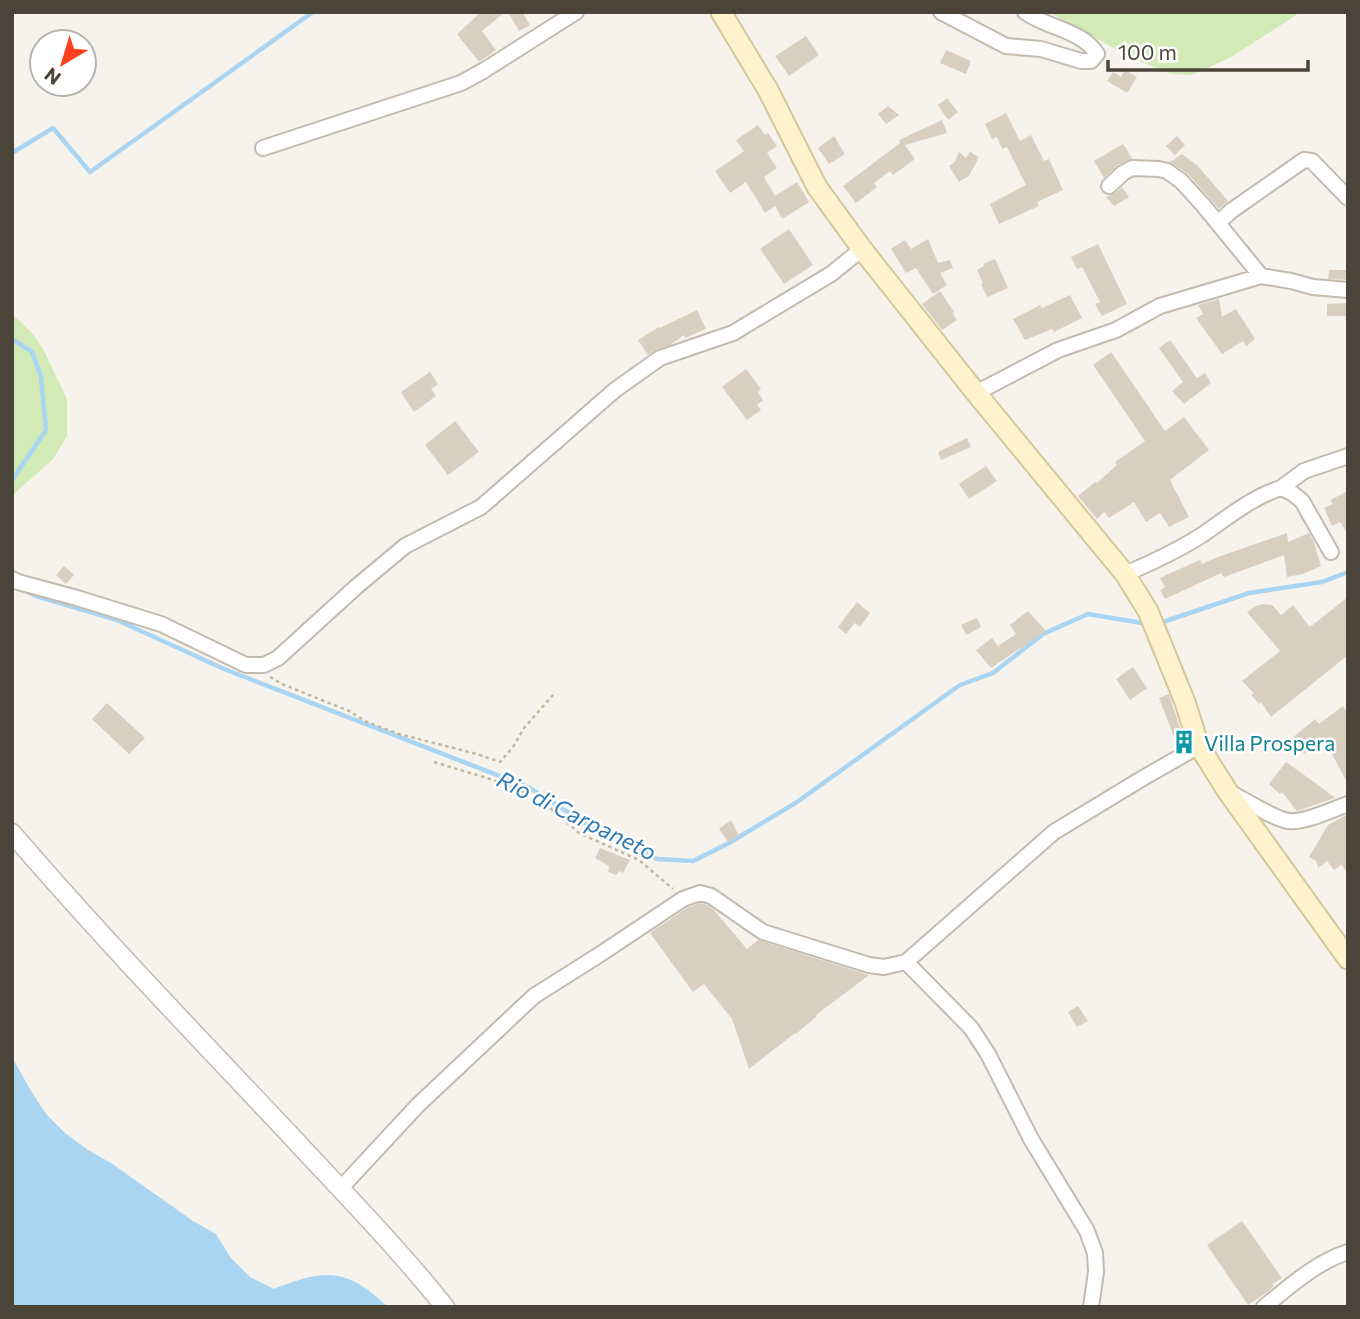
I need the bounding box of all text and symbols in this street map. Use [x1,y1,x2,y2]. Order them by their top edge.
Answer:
north arrow [28,28,98,98]
scale bar [1108,28,1308,72]
text: 100 m [1118,39,1177,64]
text: N [40,63,65,90]
building icon: Villa Prospera [1170,728,1198,756]
place label: Villa Prospera [1204,730,1335,755]
water label: Rio di Carpaneto [493,764,661,866]

